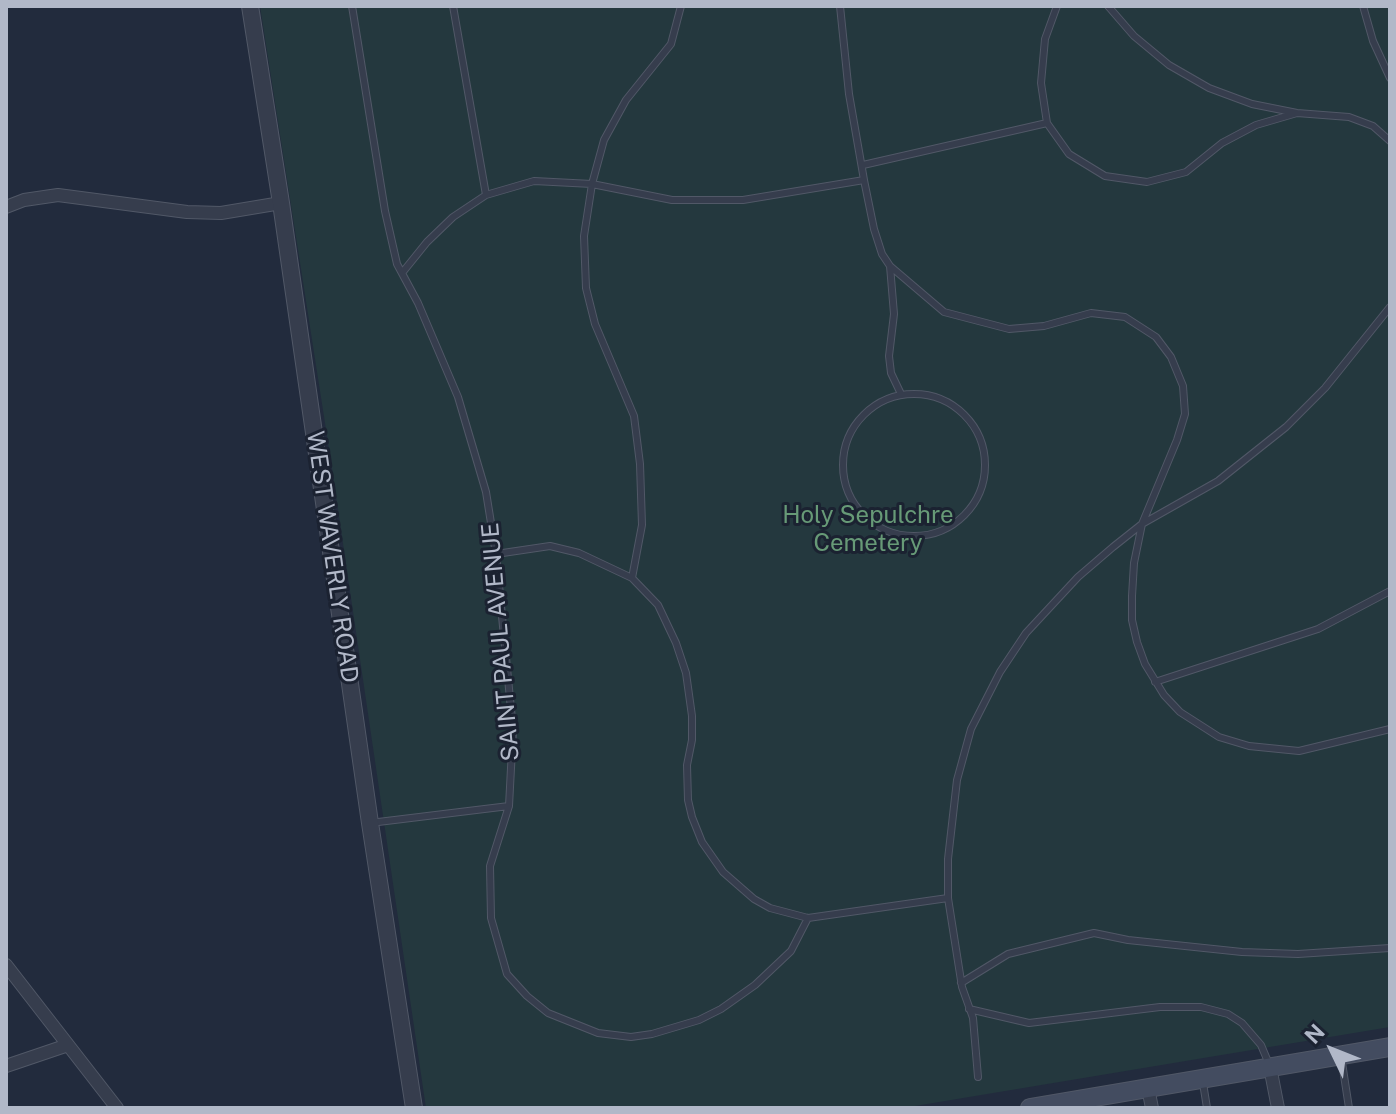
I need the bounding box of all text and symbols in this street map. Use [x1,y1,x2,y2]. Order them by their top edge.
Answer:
street label: WEST WAVERLY ROAD [300,429,364,685]
park label: Holy Sepulchre Cemetery [782,502,954,558]
street label: SAINT PAUL AVENUE [476,521,526,763]
north arrow [1292,1010,1372,1090]
text: N [1299,1018,1330,1049]

